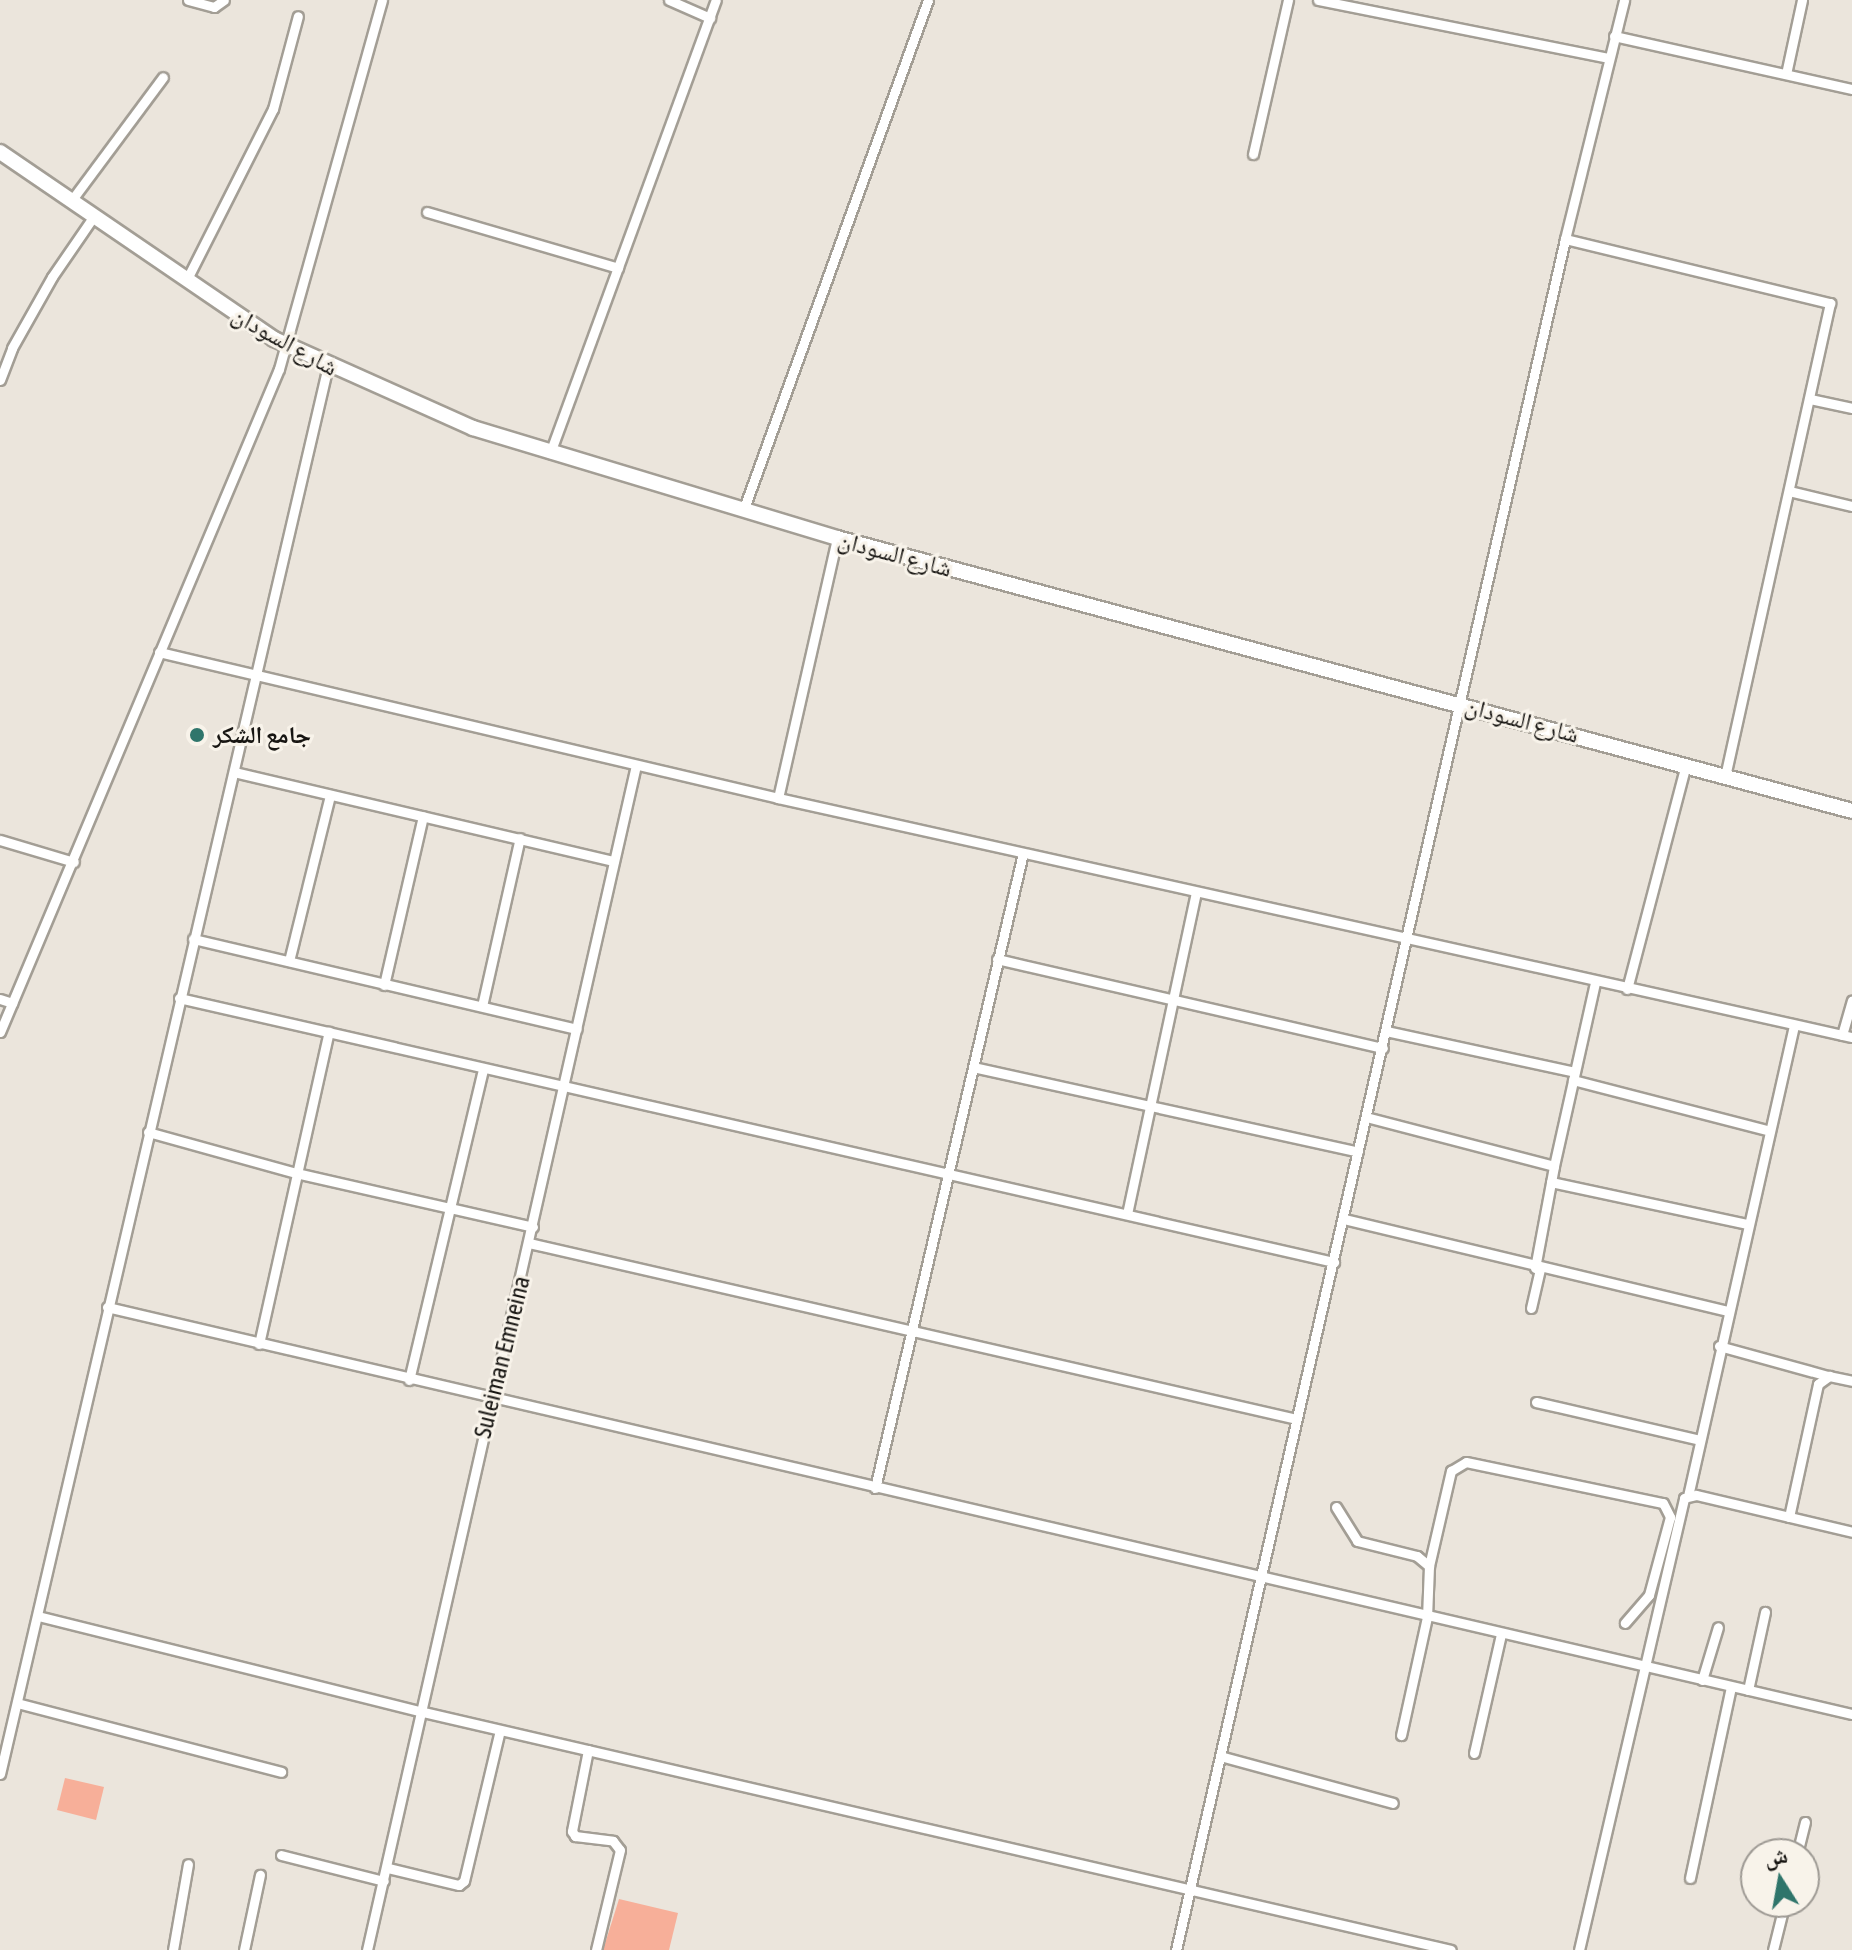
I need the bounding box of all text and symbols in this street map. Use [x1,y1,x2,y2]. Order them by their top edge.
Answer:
street label: شارع السودان [227,300,343,382]
street label: شارع السودان [835,525,955,583]
street label: شارع السودان [1462,691,1582,749]
place label: جامع الشكر [213,721,311,749]
marker: جامع الشكر [188,726,206,744]
street label: Suleiman Emneina [468,1273,536,1441]
north arrow [1740,1838,1820,1918]
text: ش [1762,1841,1790,1871]

